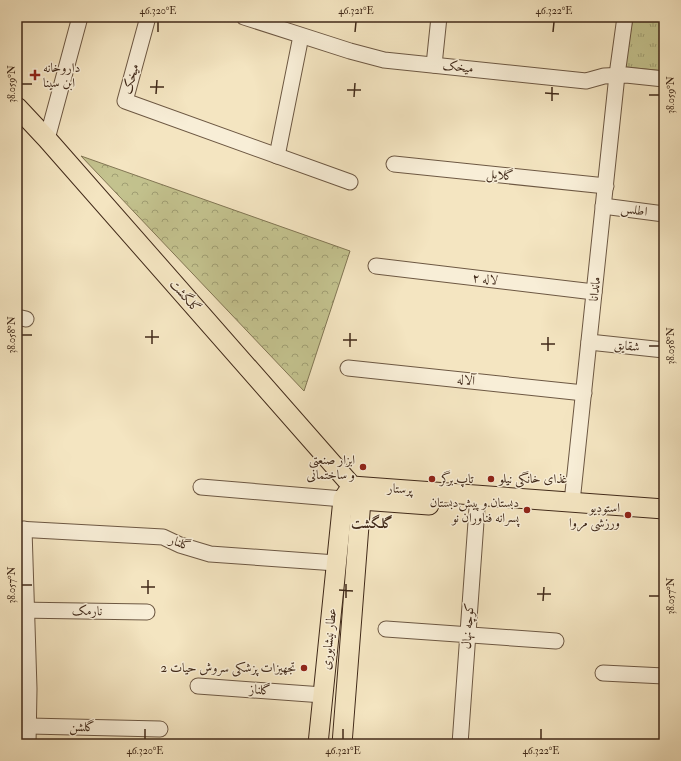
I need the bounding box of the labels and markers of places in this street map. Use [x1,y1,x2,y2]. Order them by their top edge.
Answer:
place label: داروخانه ابن سینا [43,60,80,91]
marker: داروخانه ابن سینا [30,70,40,80]
place label: ابزار صنعتی و ساختمانی [306,452,355,483]
marker: ابزار صنعتی و ساختمانی [358,462,368,472]
place label: تاپ برگر [438,470,474,488]
place label: غذای خانگی نیلو [497,471,567,488]
marker: تاپ برگر [427,474,437,484]
marker: غذای خانگی نیلو [486,474,496,484]
place label: دبستان و پیش‌دبستان پسرانه فناوران نو [430,495,520,527]
place label: استودیو ورزشی مروا [569,500,620,532]
marker: دبستان و پیش‌دبستان پسرانه فناوران نو [522,505,532,515]
marker: استودیو ورزشی مروا [623,510,633,520]
place label: تجهیزات پزشکی سروش حیات 2 [161,660,296,677]
marker: تجهیزات پزشکی سروش حیات 2 [299,663,309,673]

